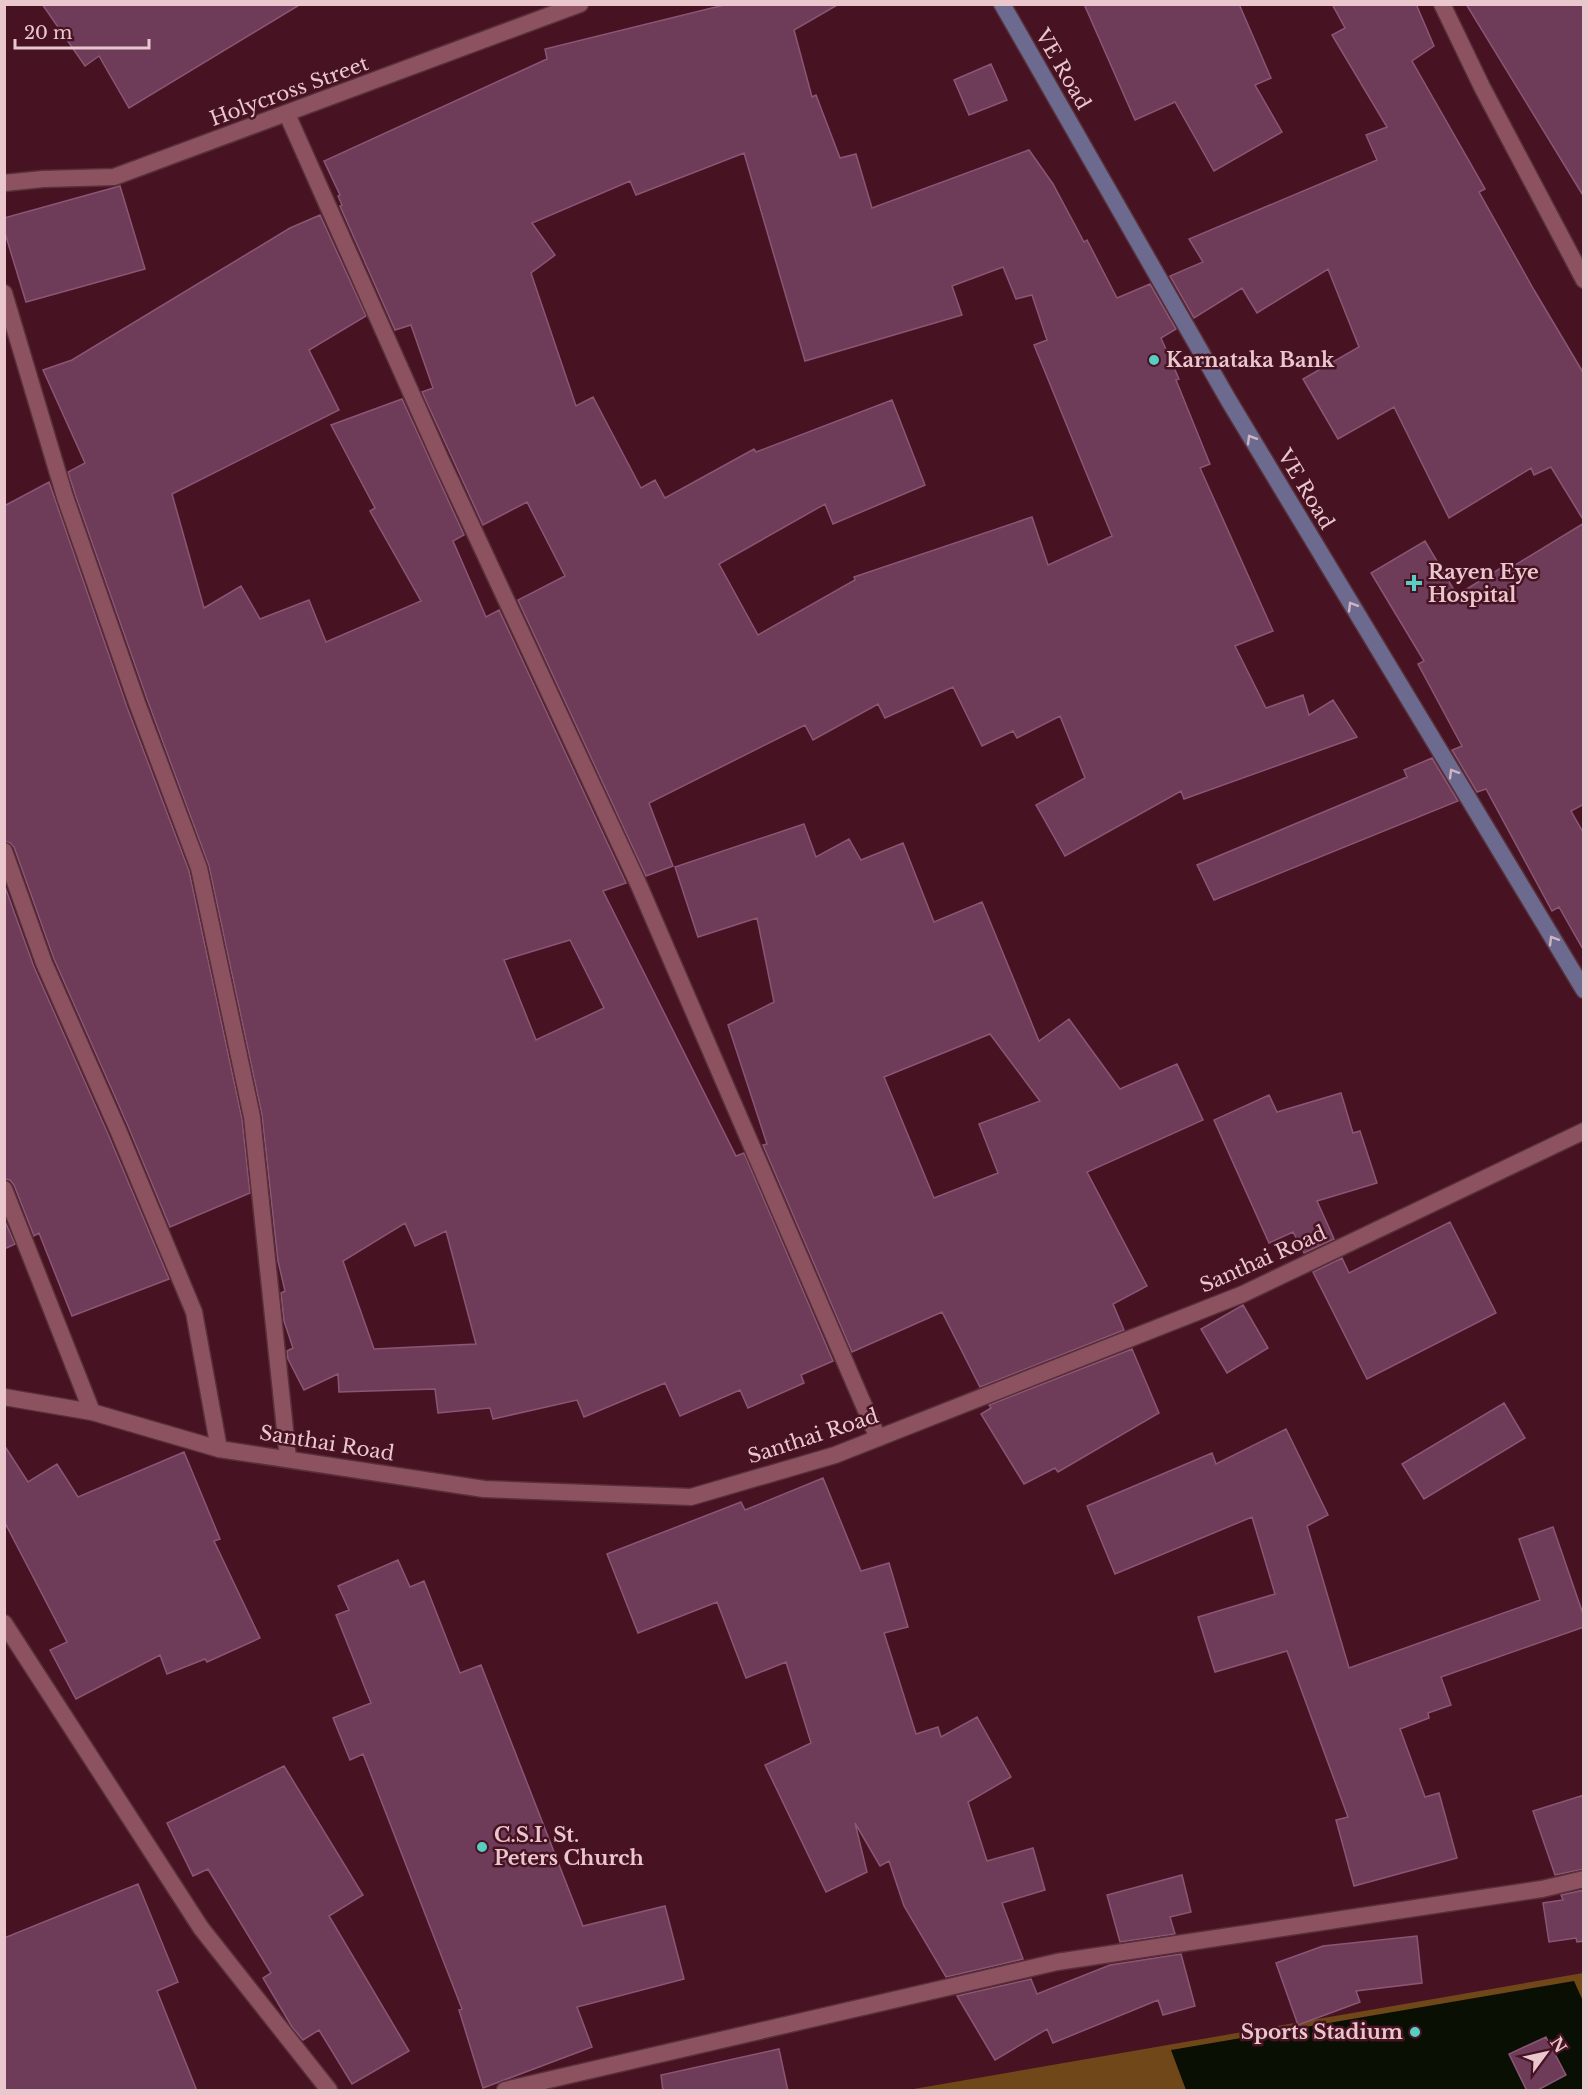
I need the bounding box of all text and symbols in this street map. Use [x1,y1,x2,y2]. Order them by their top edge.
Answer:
scale bar [15,12,148,50]
text: 20 m [24,22,72,44]
street label: VE Road [1030,24,1096,114]
street label: Holycross Street [206,51,372,131]
place label: Karnataka Bank [1166,348,1335,372]
marker: Karnataka Bank [1147,353,1161,367]
one-way arrow [1247,435,1259,445]
street label: VE Road [1272,444,1339,533]
place label: Rayen Eye Hospital [1428,560,1539,607]
marker: Rayen Eye Hospital [1405,574,1423,592]
one-way arrow [1348,602,1359,612]
one-way arrow [1448,769,1460,779]
one-way arrow [1549,936,1561,946]
street label: Santhai Road [1196,1220,1330,1298]
street label: Santhai Road [745,1404,881,1468]
street label: Santhai Road [258,1421,396,1465]
place label: C.S.I. St. Peters Church [494,1823,644,1870]
marker: C.S.I. St. Peters Church [475,1840,489,1854]
place label: Sports Stadium [1241,2020,1403,2044]
north arrow [1516,2023,1576,2083]
marker: Sports Stadium [1408,2025,1422,2039]
text: N [1546,2033,1571,2057]

